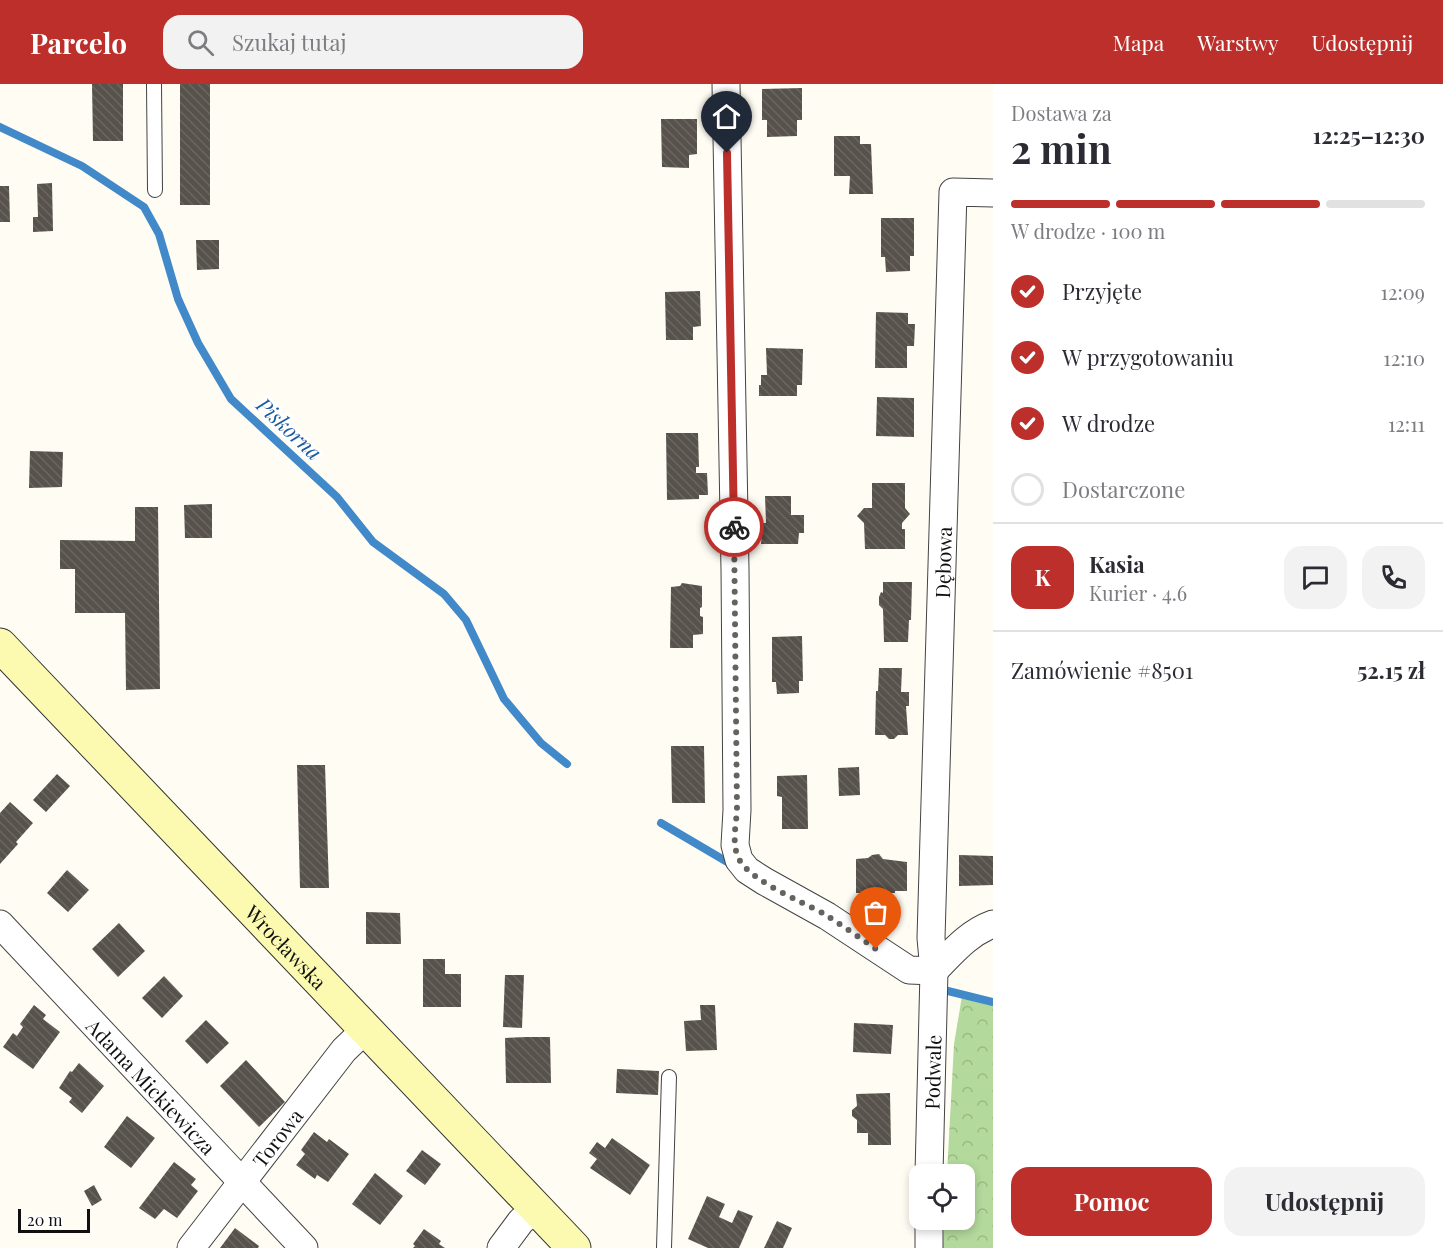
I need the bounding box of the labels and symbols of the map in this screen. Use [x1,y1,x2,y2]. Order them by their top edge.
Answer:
pin [701,91,752,153]
water label: Piskorna [251,390,329,465]
courier [704,497,764,557]
street label: Dębowa [928,526,957,599]
pin [850,887,901,949]
street label: Wrocławska [239,898,334,994]
street label: Adama Mickiewicza [81,1011,222,1160]
street label: Podwale [917,1034,946,1110]
street label: Torowa [245,1102,308,1172]
scale bar [18,1206,90,1234]

